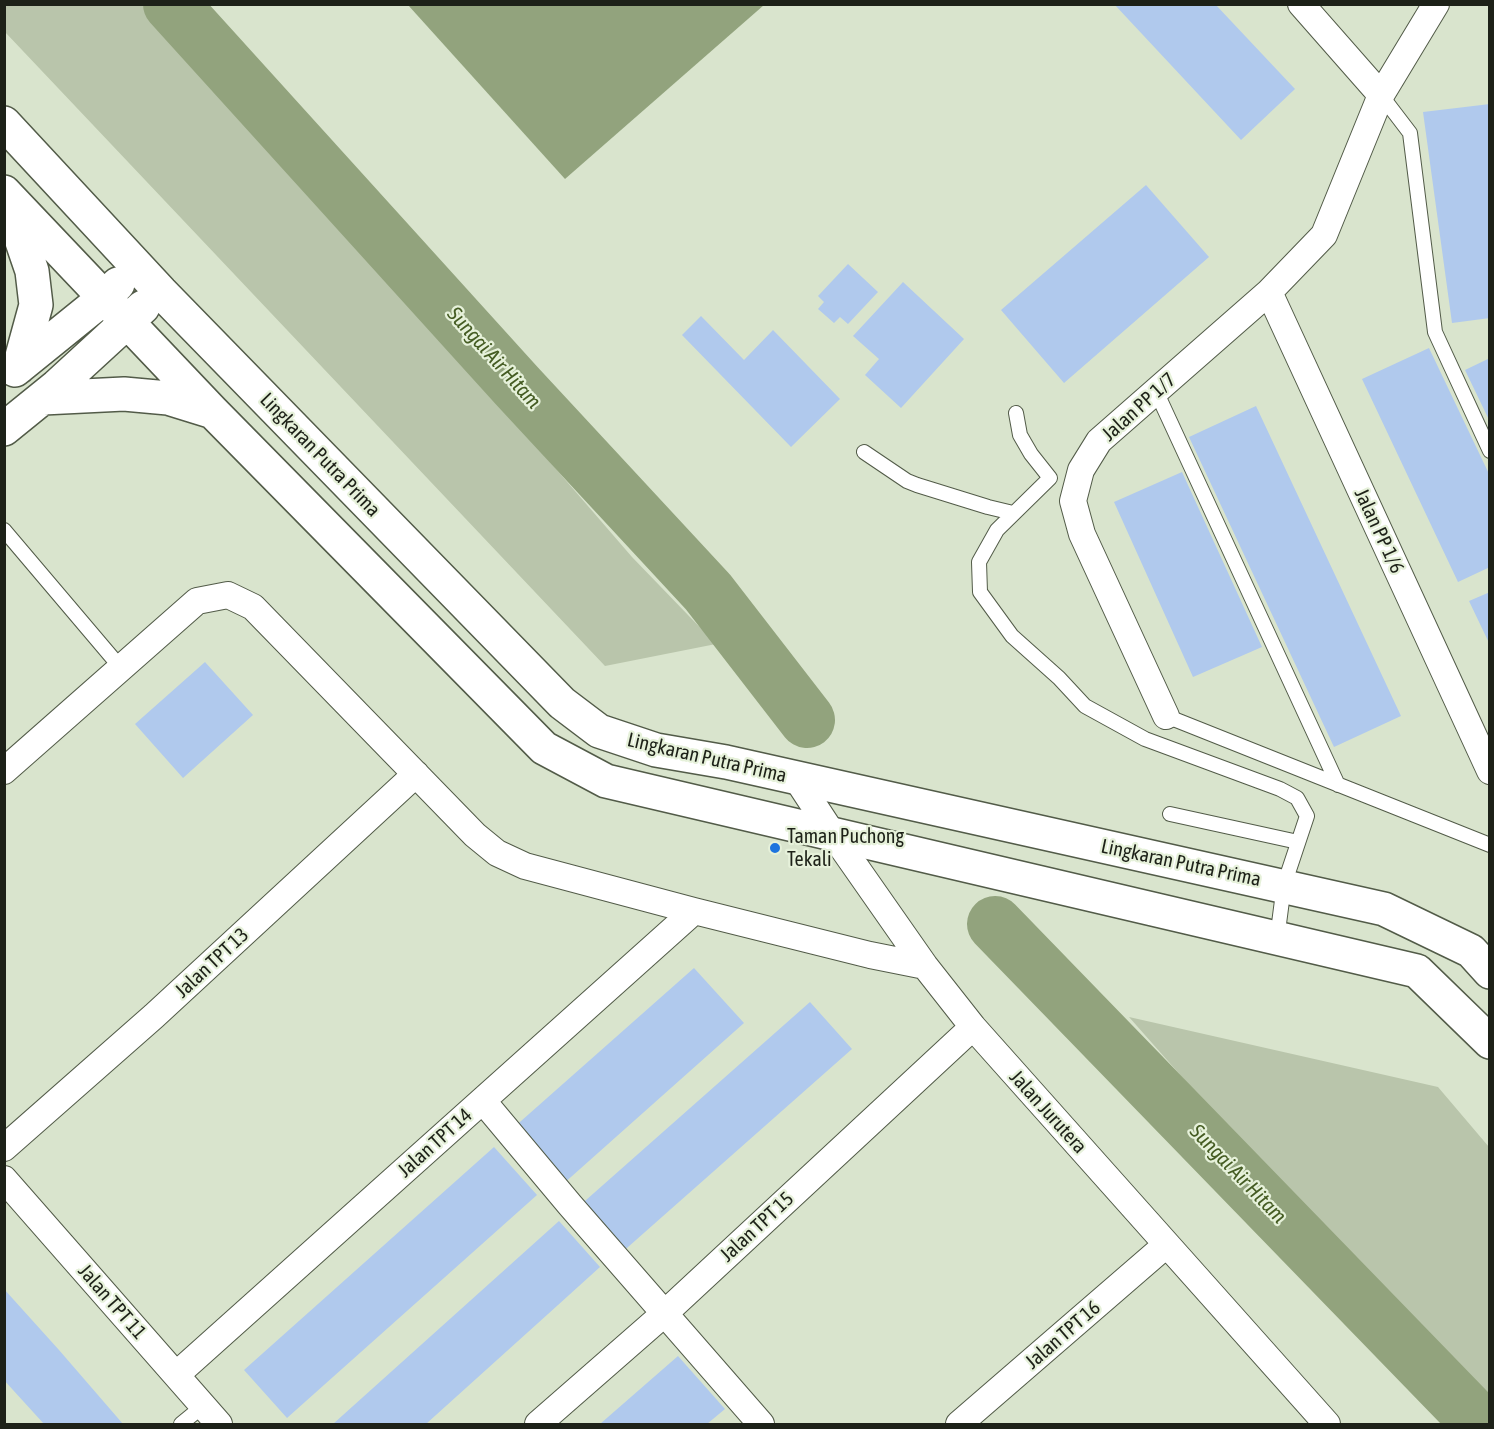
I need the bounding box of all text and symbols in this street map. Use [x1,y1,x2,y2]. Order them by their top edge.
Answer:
water label: Sungai Air Hitam [442,302,546,414]
street label: Jalan PP 1/7 [1097,368,1181,446]
street label: Lingkaran Putra Prima [255,388,385,522]
street label: Jalan PP 1/6 [1349,485,1409,577]
street label: Lingkaran Putra Prima [625,728,789,788]
place label: Taman Puchong Tekali [787,825,904,872]
street label: Lingkaran Putra Prima [1099,834,1263,892]
marker: Taman Puchong Tekali [768,841,782,855]
street label: Jalan TPT 13 [170,923,254,1003]
street label: Jalan Jurutera [1004,1065,1092,1159]
street label: Jalan TPT 14 [393,1103,477,1183]
water label: Sungai Air Hitam [1184,1119,1292,1229]
street label: Jalan TPT 15 [715,1187,799,1267]
street label: Jalan TPT 11 [73,1260,151,1344]
street label: Jalan TPT 16 [1021,1296,1105,1374]

